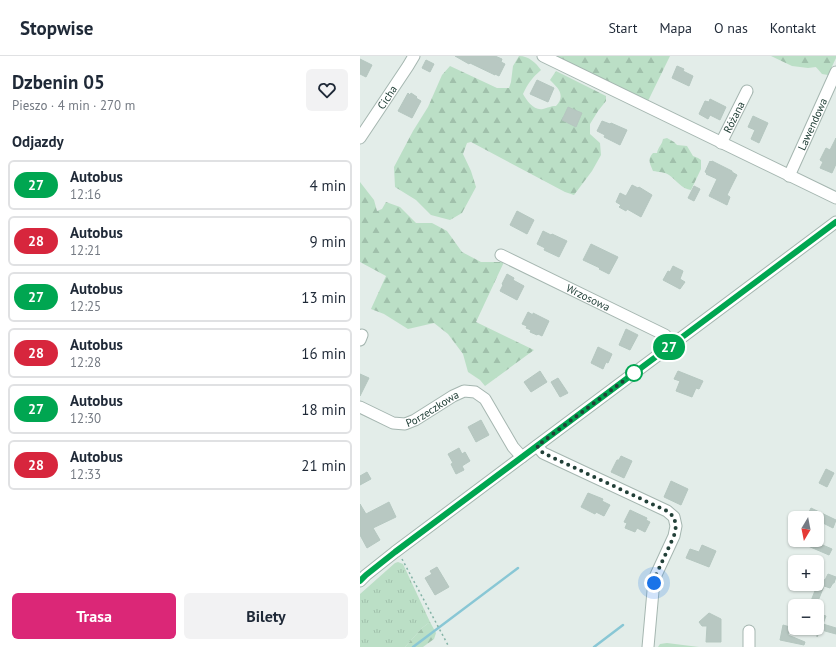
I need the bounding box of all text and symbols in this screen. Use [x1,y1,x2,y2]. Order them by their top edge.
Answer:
text: Stopwise [20,16,93,40]
text: Start [608,19,637,37]
text: Mapa [659,19,692,37]
text: O nas [714,19,748,37]
text: Kontakt [770,19,816,37]
button: heart [306,69,348,111]
text: Dzbenin 05 [12,70,105,94]
street label: Cicha [374,83,400,112]
street label: Lawendowa [795,96,830,152]
text: Pieszo · 4 min · 270 m [12,97,135,114]
street label: Różana [720,99,748,135]
text: Odjazdy [12,132,64,151]
text: Autobus [70,167,123,186]
text: 27 [28,176,44,194]
text: 4 min [309,176,346,195]
text: 12:16 [70,186,101,203]
text: Autobus [70,223,123,242]
text: 28 [28,232,44,250]
text: 9 min [309,232,346,251]
text: 12:21 [70,242,101,259]
text: Autobus [70,279,123,298]
street label: Wrzosowa [564,281,612,314]
text: 27 [28,288,44,306]
text: 13 min [301,288,346,307]
text: 12:25 [70,298,101,315]
line badge: 27 [651,334,687,360]
text: Autobus [70,335,123,354]
text: 27 [661,338,677,356]
text: 28 [28,344,44,362]
text: 16 min [301,344,346,363]
text: 12:28 [70,354,101,371]
unlabelled marker [625,364,643,382]
street label: Porzeczkowa [404,387,461,430]
text: Autobus [70,391,123,410]
text: 27 [28,400,44,418]
text: 18 min [301,400,346,419]
text: 12:30 [70,410,101,427]
text: Autobus [70,447,123,466]
text: 28 [28,456,44,474]
text: 21 min [301,456,346,475]
text: 12:33 [70,466,101,483]
north arrow [788,511,824,547]
map controls [788,511,824,635]
button: + [788,555,824,591]
your location [644,573,664,593]
button: Trasa [12,593,176,639]
button: Bilety [184,593,348,639]
button: − [788,599,824,635]

